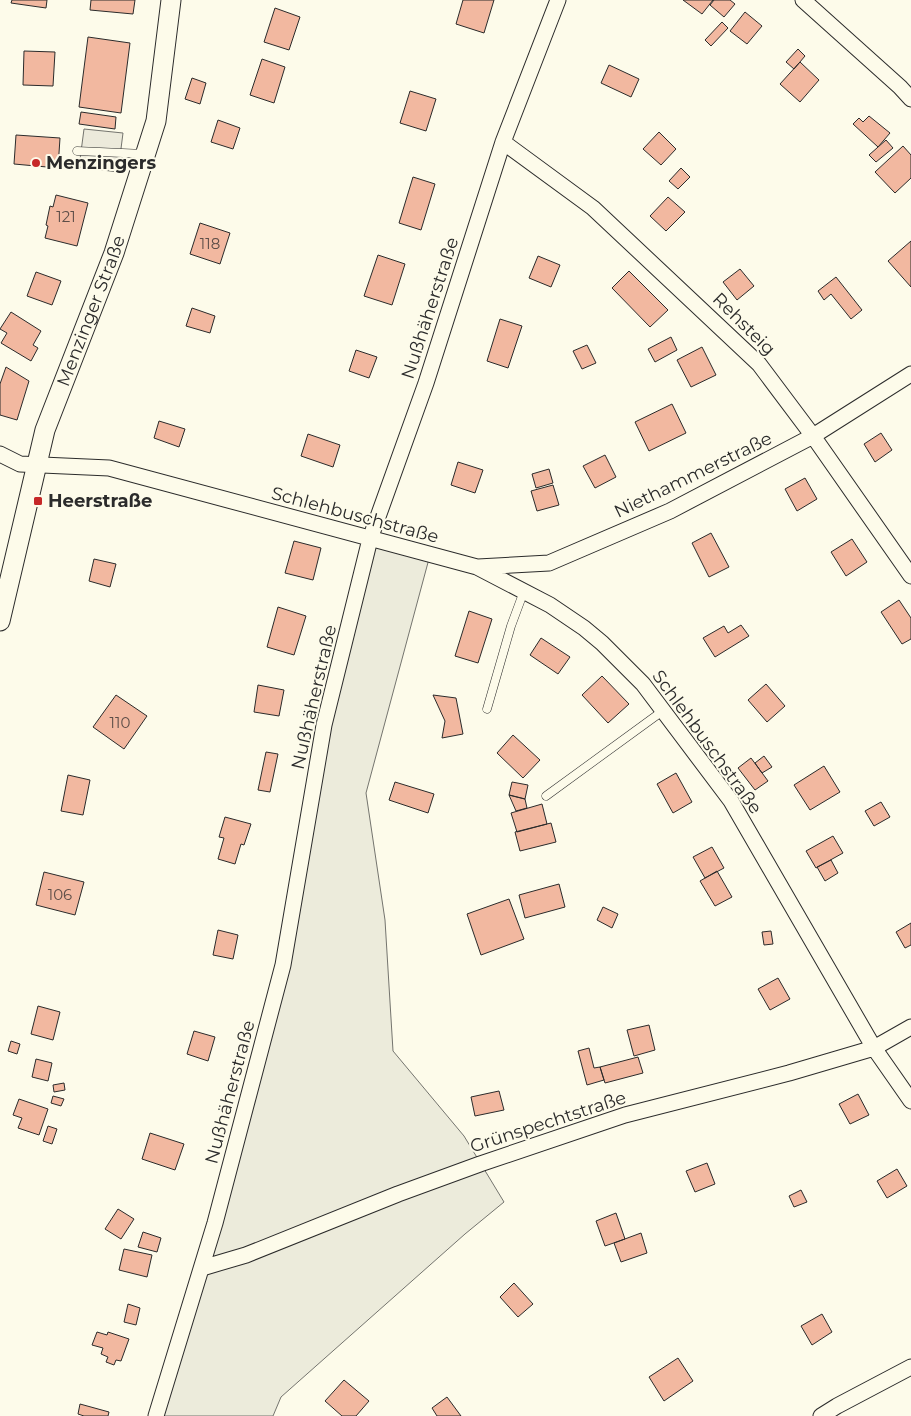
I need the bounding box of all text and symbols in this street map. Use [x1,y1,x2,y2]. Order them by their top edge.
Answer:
place label: Menzingers [46,152,156,174]
marker: Menzingers [30,157,42,169]
house number: 121 [56,207,76,226]
street label: Menzinger Straße [52,233,130,390]
house number: 118 [200,234,220,253]
street label: Nußhäherstraße [397,234,463,382]
street label: Rehsteig [708,288,780,360]
street label: Niethammerstraße [611,427,776,523]
street label: Schlehbuschstraße [269,482,441,548]
place label: Heerstraße [48,490,152,512]
marker: Heerstraße [32,495,44,507]
street label: Nußhäherstraße [287,622,341,772]
street label: Schlehbuschstraße [647,666,767,818]
house number: 110 [110,713,130,732]
house number: 106 [48,885,72,904]
street label: Nußhäherstraße [200,1018,260,1166]
street label: Grünspechtstraße [467,1086,629,1158]

